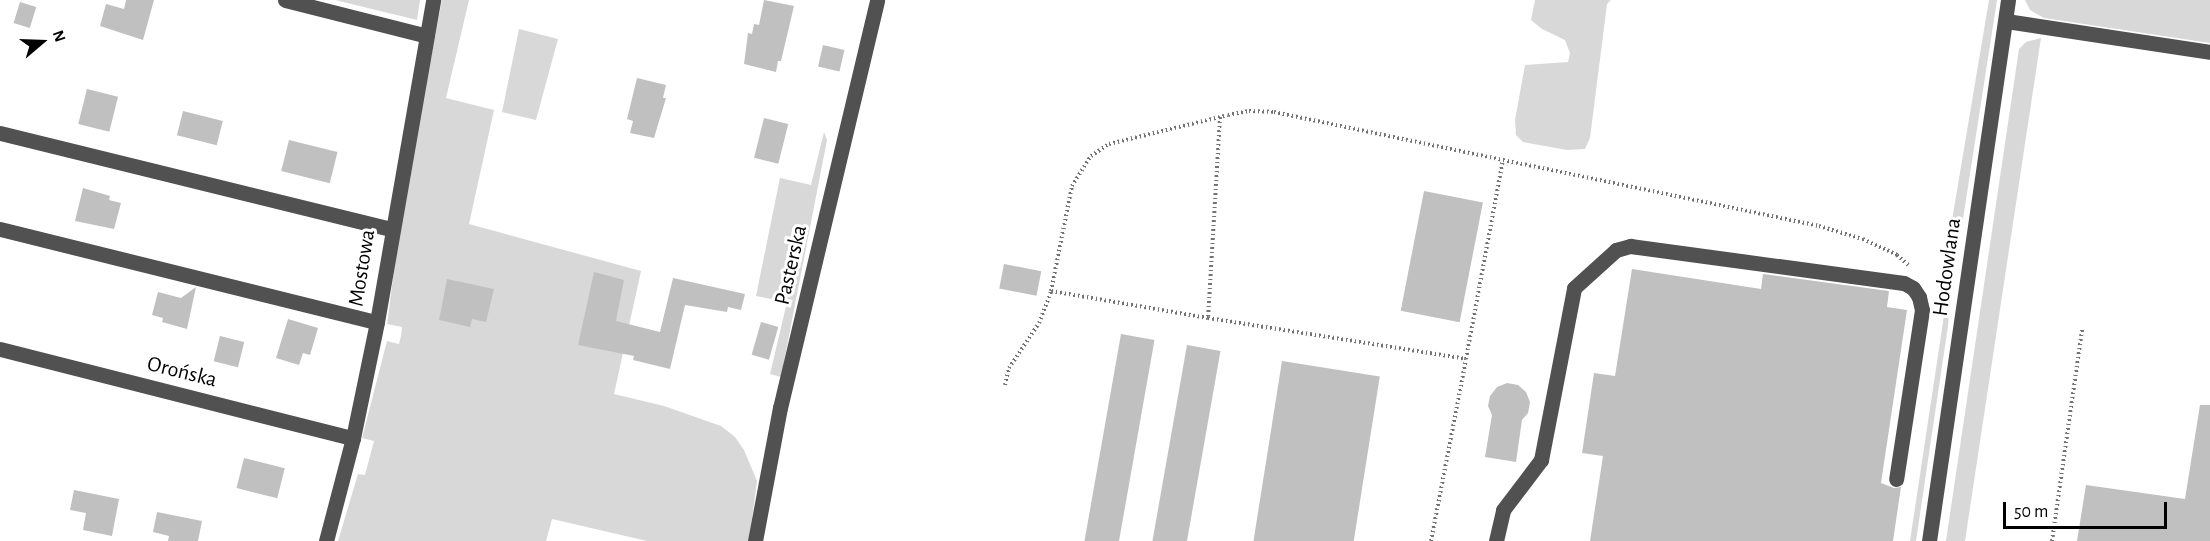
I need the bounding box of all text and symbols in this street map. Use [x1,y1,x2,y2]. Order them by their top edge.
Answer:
north arrow [12,12,72,72]
text: N [50,28,68,44]
street label: Hodowlana [1927,216,1967,318]
street label: Pasterska [769,223,813,307]
street label: Mostowa [343,228,381,308]
street label: Orońska [144,351,220,393]
scale bar [2006,490,2170,528]
text: 50 m [2014,503,2048,521]

